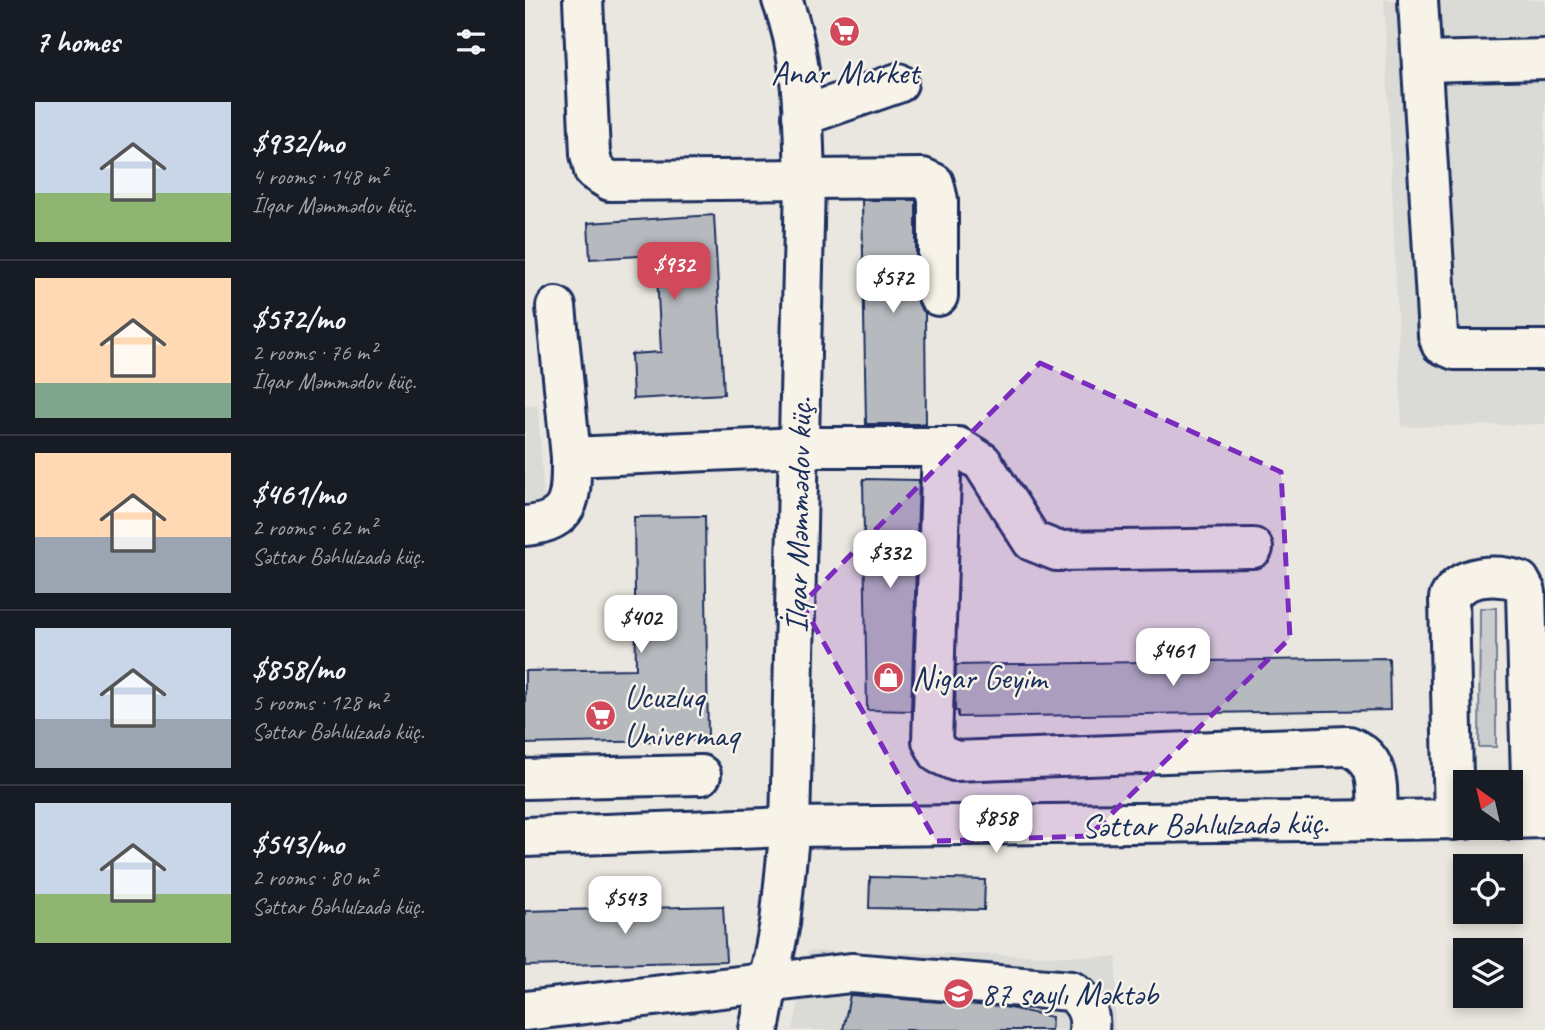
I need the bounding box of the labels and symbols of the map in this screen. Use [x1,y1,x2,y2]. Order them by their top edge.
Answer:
supermarket icon: Anar Market [828,15,862,49]
place label: Anar Market [771,52,922,94]
pin: $932 [633,243,715,302]
pin: $572 [852,256,934,315]
street label: İlqar Məmmədov küç. [775,396,821,633]
pin: $332 [849,530,931,590]
pin: $402 [600,596,682,655]
pin: $461 [1132,628,1214,688]
place label: Nigar Geyim [912,657,1049,699]
shop icon: Nigar Geyim [872,660,906,694]
place label: Ucuzluq Univermaq [624,676,742,756]
supermarket icon: Ucuzluq Univermaq [584,698,618,732]
north arrow [1453,770,1523,840]
pin: $858 [955,796,1037,855]
street label: Səttar Bəhlulzadə küç. [1081,801,1329,847]
pin: $543 [584,876,666,936]
place label: 87 saylı Məktəb [981,973,1160,1015]
school or university icon: 87 saylı Məktəb [941,976,975,1010]

